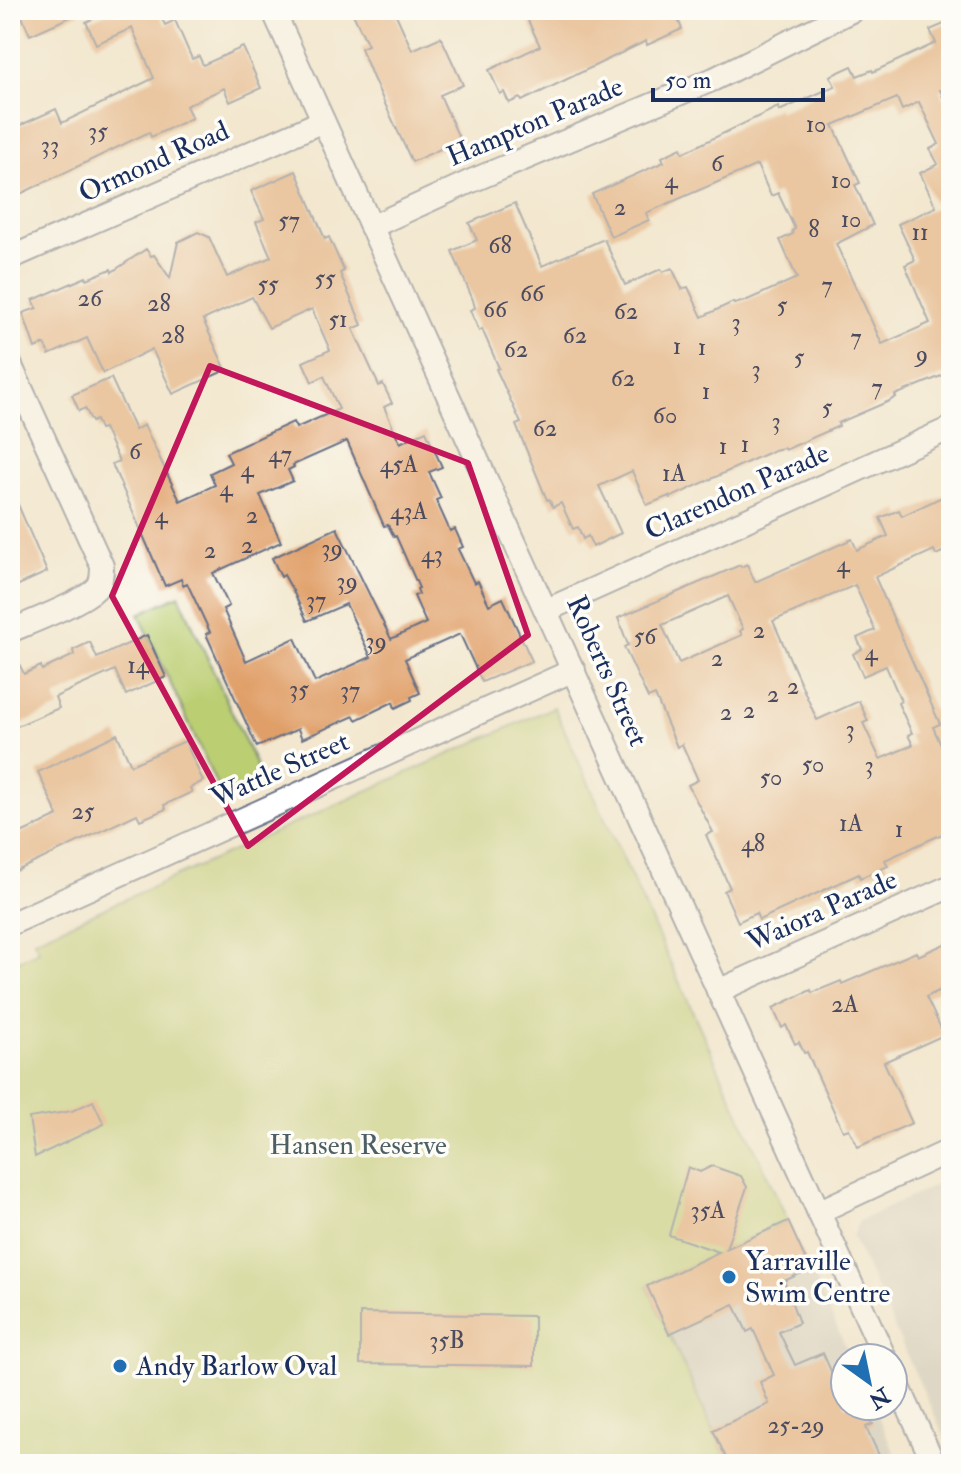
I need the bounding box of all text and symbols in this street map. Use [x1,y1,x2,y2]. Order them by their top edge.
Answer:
scale bar [653,52,823,102]
text: 50 m [665,65,712,96]
street label: Hampton Parade [442,69,628,175]
house number: 10 [806,109,826,140]
street label: Ormond Road [73,113,235,211]
house number: 35 [88,116,108,147]
house number: 33 [41,130,59,161]
house number: 6 [711,148,725,179]
house number: 4 [665,165,679,196]
house number: 10 [831,165,851,196]
house number: 2 [614,192,626,223]
house number: 10 [841,204,861,235]
house number: 57 [278,205,300,236]
house number: 8 [808,214,820,245]
house number: 11 [911,217,929,248]
house number: 68 [488,230,512,261]
house number: 55 [314,263,336,294]
house number: 55 [257,269,279,300]
house number: 7 [821,270,833,301]
house number: 66 [520,278,546,309]
house number: 26 [78,283,104,314]
house number: 28 [147,288,171,319]
house number: 5 [777,290,788,321]
house number: 66 [483,294,509,325]
house number: 62 [614,296,638,327]
house number: 51 [328,304,348,335]
house number: 3 [731,307,741,338]
house number: 28 [161,320,185,351]
house number: 62 [563,320,587,351]
house number: 7 [850,322,862,353]
house number: 1 [673,331,681,362]
house number: 1 [698,332,706,363]
house number: 62 [504,334,528,365]
house number: 9 [914,339,928,370]
house number: 5 [794,342,805,373]
house number: 3 [751,354,761,385]
house number: 62 [611,363,635,394]
house number: 7 [871,372,883,403]
house number: 1 [702,376,710,407]
house number: 5 [822,392,833,423]
house number: 60 [653,400,677,431]
house number: 3 [771,406,781,437]
house number: 62 [533,413,557,444]
house number: 1 [741,429,749,460]
house number: 1 [719,431,727,462]
house number: 6 [129,436,143,467]
street label: Clarendon Parade [640,436,835,548]
house number: 47 [268,439,292,470]
house number: 45A [380,449,418,480]
house number: 4 [241,454,255,485]
house number: 1A [662,458,686,489]
house number: 4 [220,473,234,504]
house number: 43A [390,496,428,527]
house number: 4 [155,500,169,531]
house number: 2 [246,500,258,531]
house number: 2 [241,530,253,561]
house number: 39 [321,533,343,564]
house number: 2 [204,535,216,566]
house number: 43 [421,539,443,570]
house number: 4 [837,549,851,580]
house number: 39 [336,566,358,597]
house number: 37 [306,585,326,616]
street label: Roberts Street [558,590,656,752]
house number: 2 [753,615,765,646]
house number: 56 [634,621,658,652]
house number: 39 [365,626,387,657]
house number: 4 [865,637,879,668]
house number: 2 [711,643,723,674]
house number: 14 [127,650,150,681]
house number: 2 [787,671,799,702]
house number: 35 [289,674,309,705]
house number: 37 [340,675,360,706]
house number: 2 [767,679,779,710]
house number: 2 [743,695,755,726]
house number: 2 [720,697,732,728]
house number: 3 [845,714,855,745]
street label: Wattle Street [204,724,355,816]
house number: 50 [802,749,824,780]
house number: 3 [864,750,874,781]
house number: 50 [760,762,782,793]
house number: 25 [72,796,95,827]
house number: 1A [839,808,863,839]
house number: 1 [895,814,903,845]
house number: 48 [741,828,765,859]
street label: Waiora Parade [741,862,903,960]
house number: 2A [831,989,859,1020]
park label: Hansen Reserve [269,1128,447,1163]
house number: 35A [690,1195,726,1226]
place label: Yarraville Swim Centre [745,1244,891,1311]
marker: Yarraville Swim Centre [720,1268,738,1286]
house number: 35B [429,1325,465,1356]
north arrow [829,1342,909,1422]
place label: Andy Barlow Oval [135,1349,337,1384]
marker: Andy Barlow Oval [111,1357,129,1375]
text: N [863,1380,896,1415]
house number: 25-29 [767,1410,825,1441]

